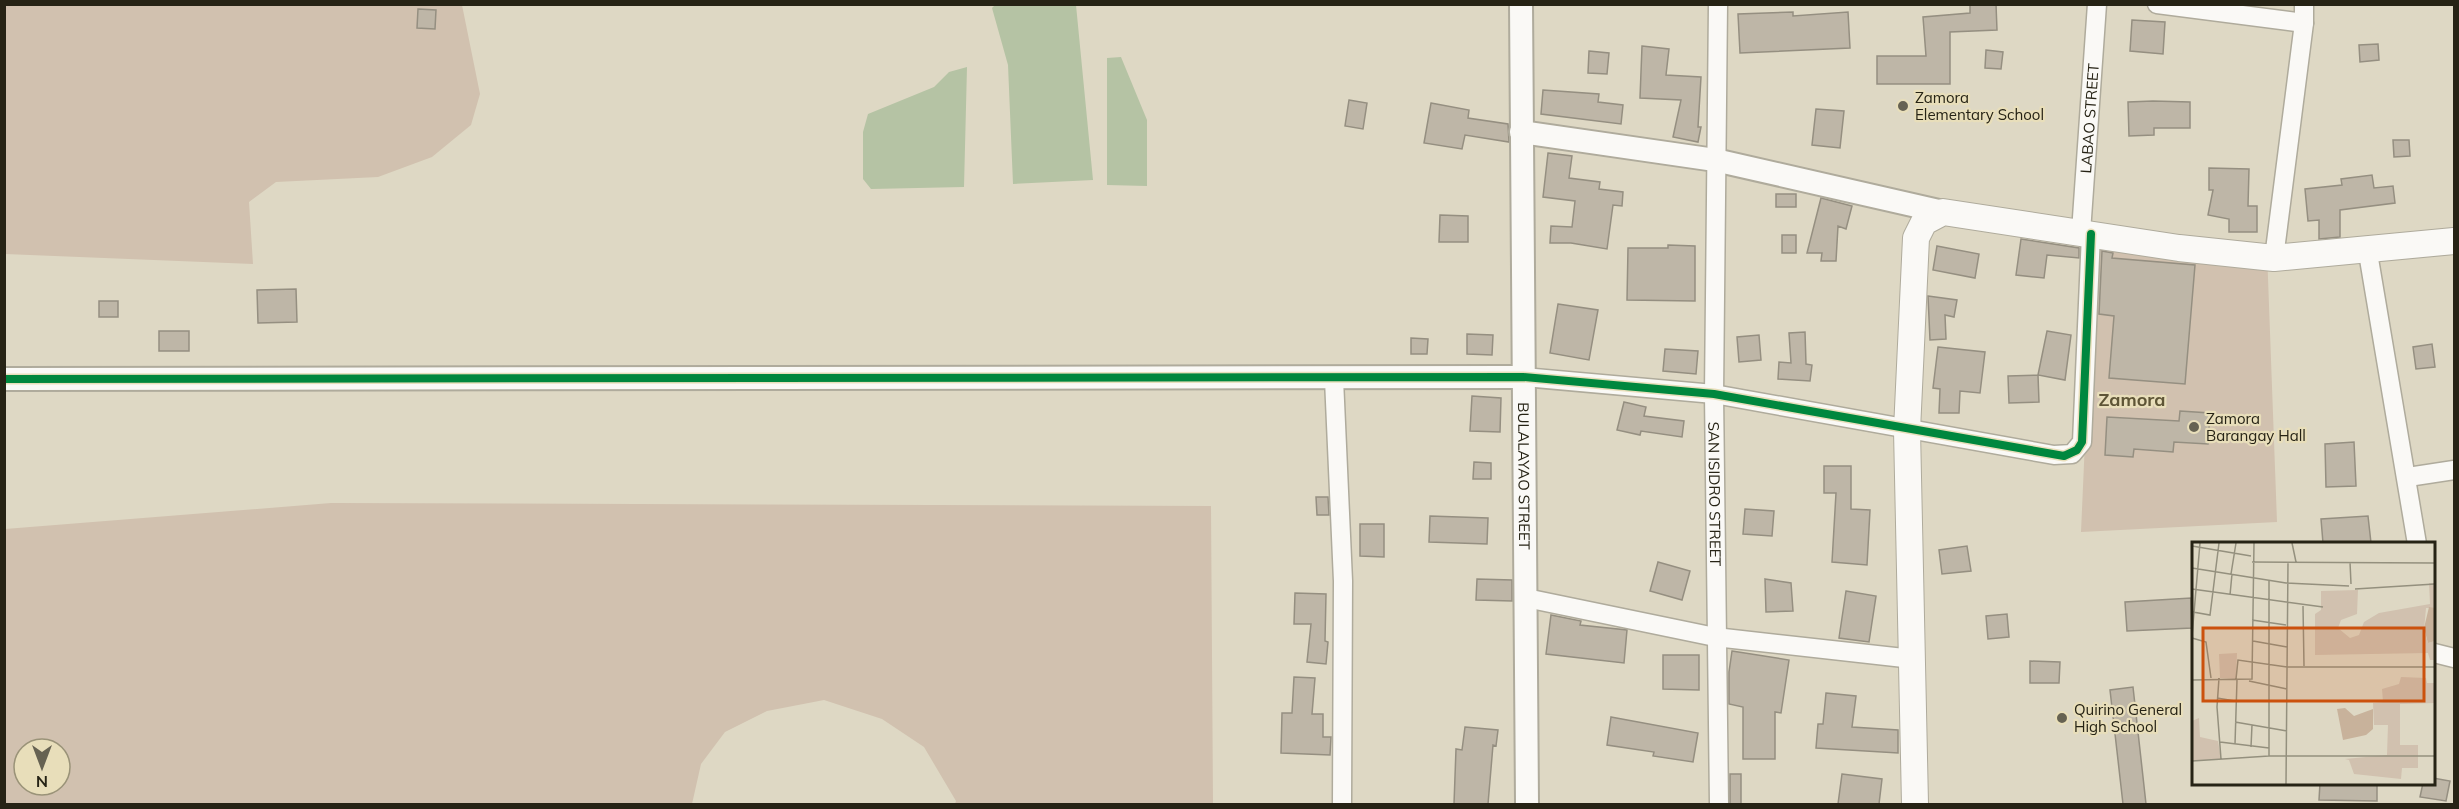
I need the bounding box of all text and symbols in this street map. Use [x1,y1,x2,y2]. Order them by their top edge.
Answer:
street label: LABAO STREET [2076,63,2102,174]
place label: Zamora Elementary School [1915,88,2044,124]
marker: Zamora Elementary School [1896,99,1910,113]
district label: Zamora [2099,388,2165,411]
street label: BULALAYAO STREET [1514,402,1535,550]
place label: Zamora Barangay Hall [2206,409,2306,445]
marker: Zamora Barangay Hall [2187,420,2201,434]
street label: SAN ISIDRO STREET [1705,421,1726,566]
inset map [2192,542,2435,785]
place label: Quirino General High School [2074,700,2182,736]
marker: Quirino General High School [2055,711,2069,725]
north arrow [12,737,72,797]
text: N [36,772,48,792]

